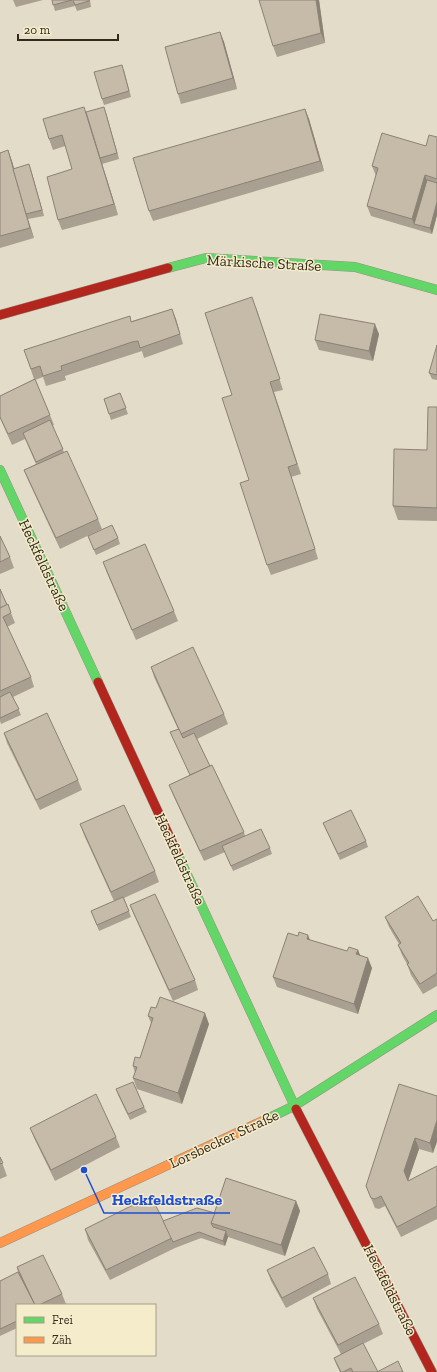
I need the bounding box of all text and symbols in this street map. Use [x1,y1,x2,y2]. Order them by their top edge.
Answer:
scale bar [18,16,118,42]
text: 20 m [24,23,51,37]
street label: Märkische Straße [206,251,322,275]
street label: Heckfeldstraße [15,516,73,614]
street label: Heckfeldstraße [151,810,209,908]
street label: Lorsbecker Straße [166,1106,282,1172]
callout: Heckfeldstraße [104,1185,230,1213]
text: Heckfeldstraße [112,1190,222,1209]
street label: Heckfeldstraße [359,1242,421,1338]
legend [16,1304,156,1356]
text: Frei [52,1313,73,1327]
text: Zäh [52,1333,72,1347]

